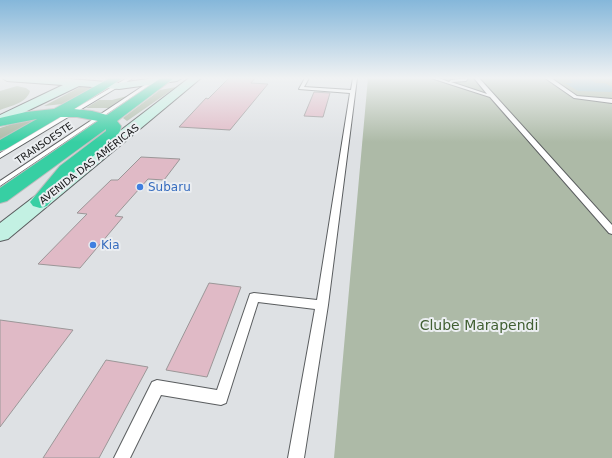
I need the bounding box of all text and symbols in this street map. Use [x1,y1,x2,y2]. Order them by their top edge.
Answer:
street label: TRANSOESTE [13,120,75,167]
street label: AVENIDA DAS AMÉRICAS [36,121,141,206]
place label: Subaru [148,180,191,194]
marker: Subaru [135,182,145,192]
place label: Kia [101,238,120,252]
marker: Kia [88,240,98,250]
park label: Clube Marapendi [420,317,538,333]

